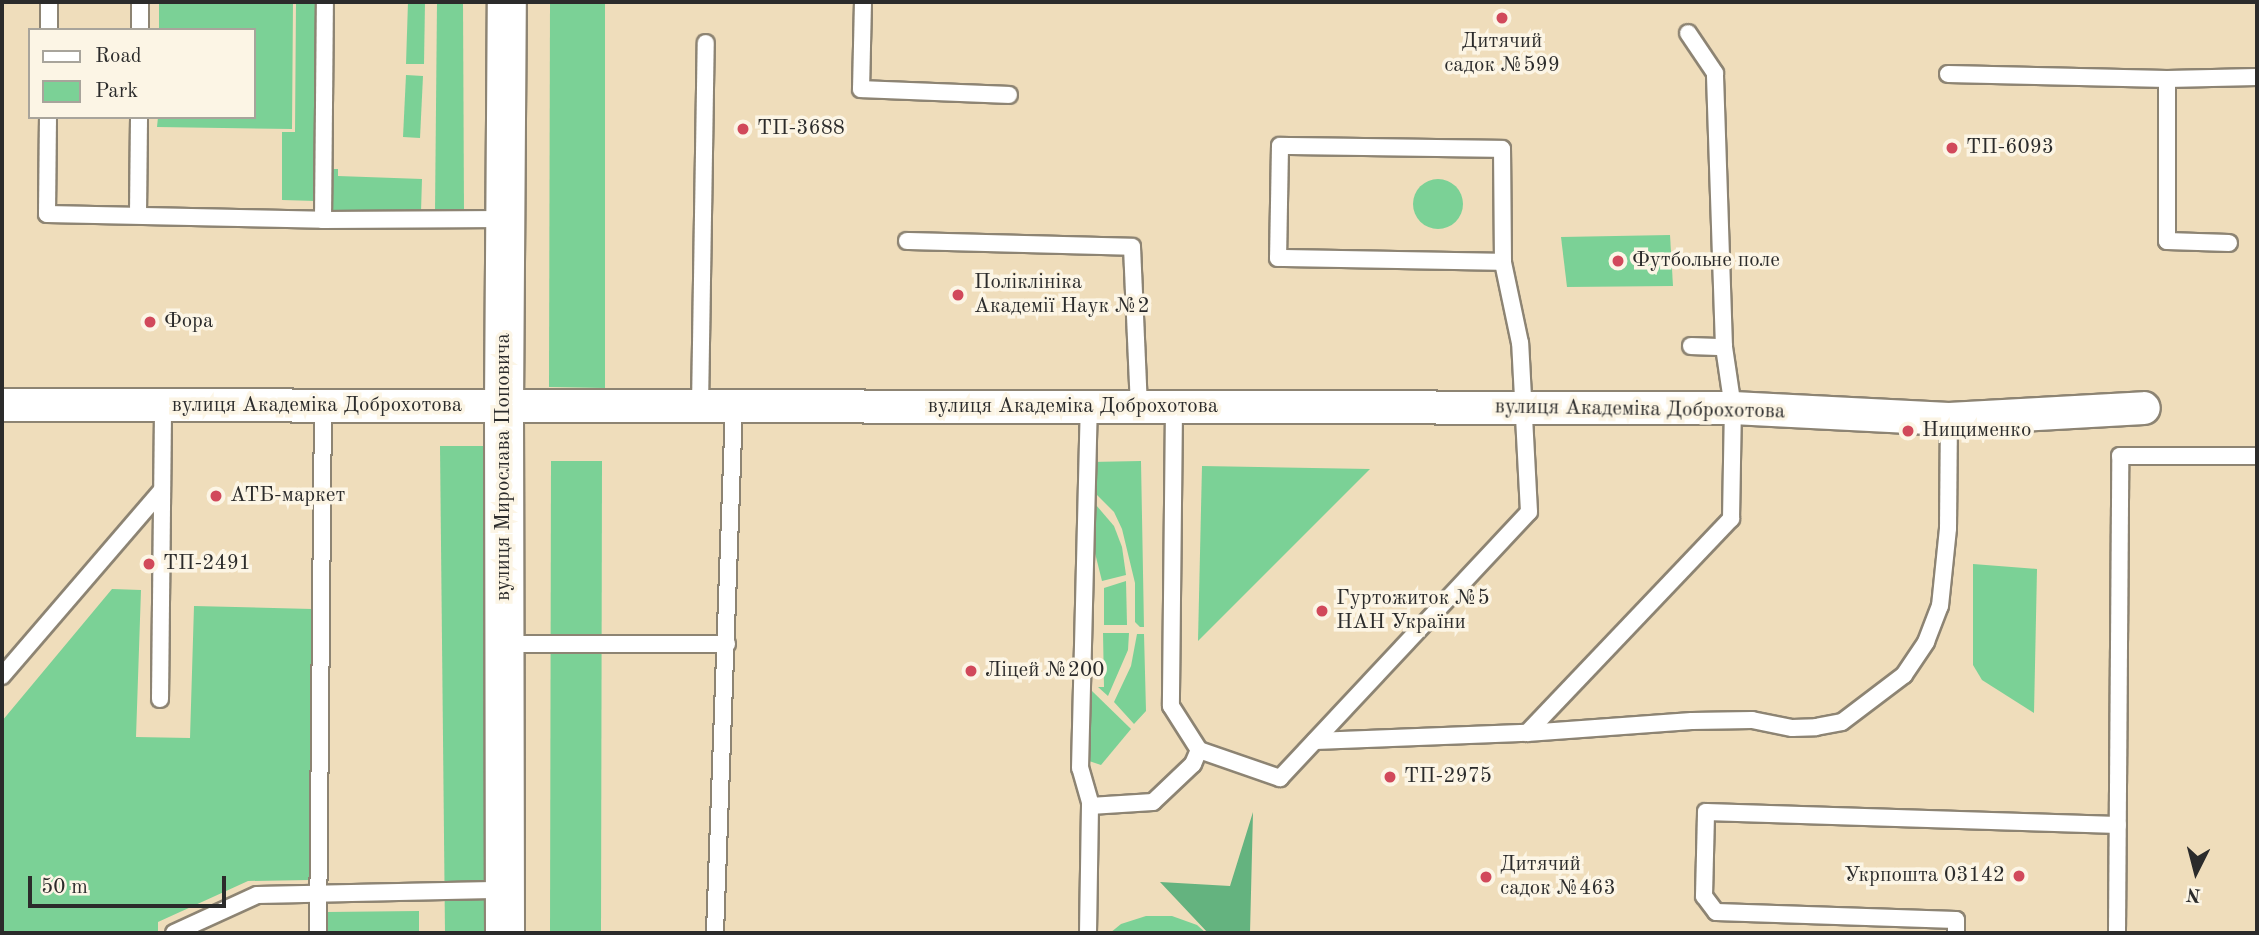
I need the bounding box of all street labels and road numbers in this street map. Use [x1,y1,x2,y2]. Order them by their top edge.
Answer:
street label: вулиця Мирослава Поповича [491,333,517,601]
street label: вулиця Академіка Доброхотова [172,393,462,419]
street label: вулиця Академіка Доброхотова [928,394,1218,420]
street label: вулиця Академіка Доброхотова [1495,395,1785,425]

